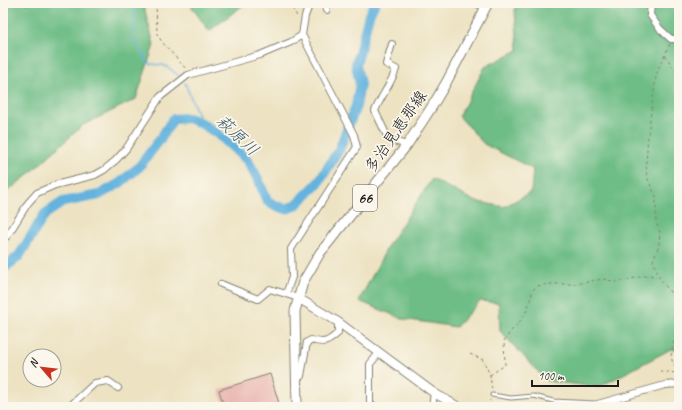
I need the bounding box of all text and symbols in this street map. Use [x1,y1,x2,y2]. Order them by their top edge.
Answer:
street label: 多治見恵那線 [360,87,432,177]
water label: 萩原川 [212,110,263,160]
road number: 66 [353,185,377,211]
north arrow [22,348,62,388]
text: N [25,355,42,370]
scale bar [532,362,618,388]
text: 100 m [538,368,565,384]

